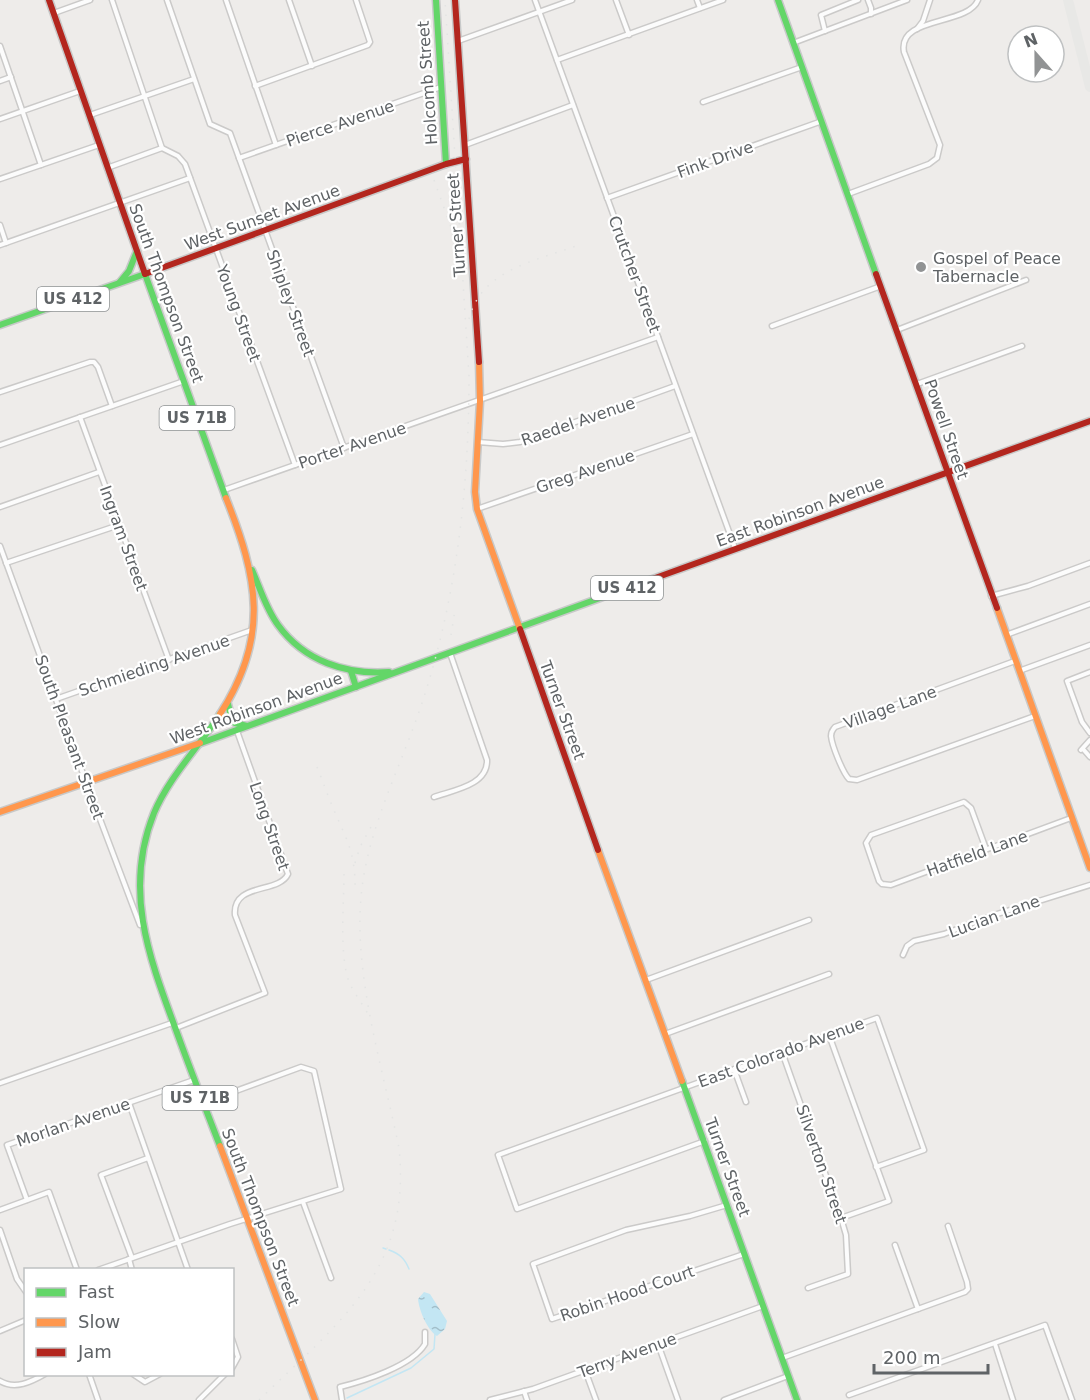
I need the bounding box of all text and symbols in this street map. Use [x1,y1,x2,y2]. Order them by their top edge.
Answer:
street label: Holcomb Street [414,20,441,146]
north arrow [1006,24,1066,84]
text: N [1021,29,1040,52]
street label: Pierce Avenue [284,96,397,151]
street label: Fink Drive [675,137,756,182]
street label: Turner Street [443,172,470,279]
street label: West Sunset Avenue [182,181,342,254]
street label: South Thompson Street [125,201,208,385]
street label: Crutcher Street [605,213,665,335]
street label: Shipley Street [262,247,319,359]
place label: Gospel of Peace Tabernacle [932,249,1061,286]
marker: Gospel of Peace Tabernacle [914,260,928,274]
street label: Young Street [212,261,265,364]
road number: US 412 [37,287,109,311]
street label: Powell Street [921,377,973,482]
street label: Raedel Avenue [519,393,638,450]
road number: US 71B [160,406,234,430]
street label: Porter Avenue [296,418,409,473]
street label: Greg Avenue [533,446,637,497]
street label: East Robinson Avenue [714,472,887,551]
street label: Ingram Street [96,483,151,593]
road number: US 412 [591,576,663,600]
street label: Schmieding Avenue [76,631,232,700]
street label: South Pleasant Street [31,652,108,822]
street label: Turner Street [535,657,589,762]
street label: West Robinson Avenue [167,668,345,749]
street label: Village Lane [841,682,939,733]
street label: Long Street [246,779,294,873]
street label: Hatfield Lane [924,826,1030,881]
street label: Lucian Lane [946,891,1042,942]
street label: East Colorado Avenue [695,1014,867,1091]
road number: US 71B [162,1086,238,1110]
street label: Morlan Avenue [14,1094,133,1151]
street label: Silverton Street [792,1102,851,1226]
street label: Turner Street [700,1114,754,1219]
street label: South Thompson Street [218,1126,303,1309]
street label: Robin Hood Court [557,1262,697,1325]
legend [24,1268,234,1376]
text: Fast [78,1281,114,1302]
text: Slow [78,1311,120,1332]
street label: Terry Avenue [574,1329,679,1382]
scale bar [874,1337,988,1375]
text: Jam [77,1341,112,1362]
text: 200 m [883,1347,941,1368]

